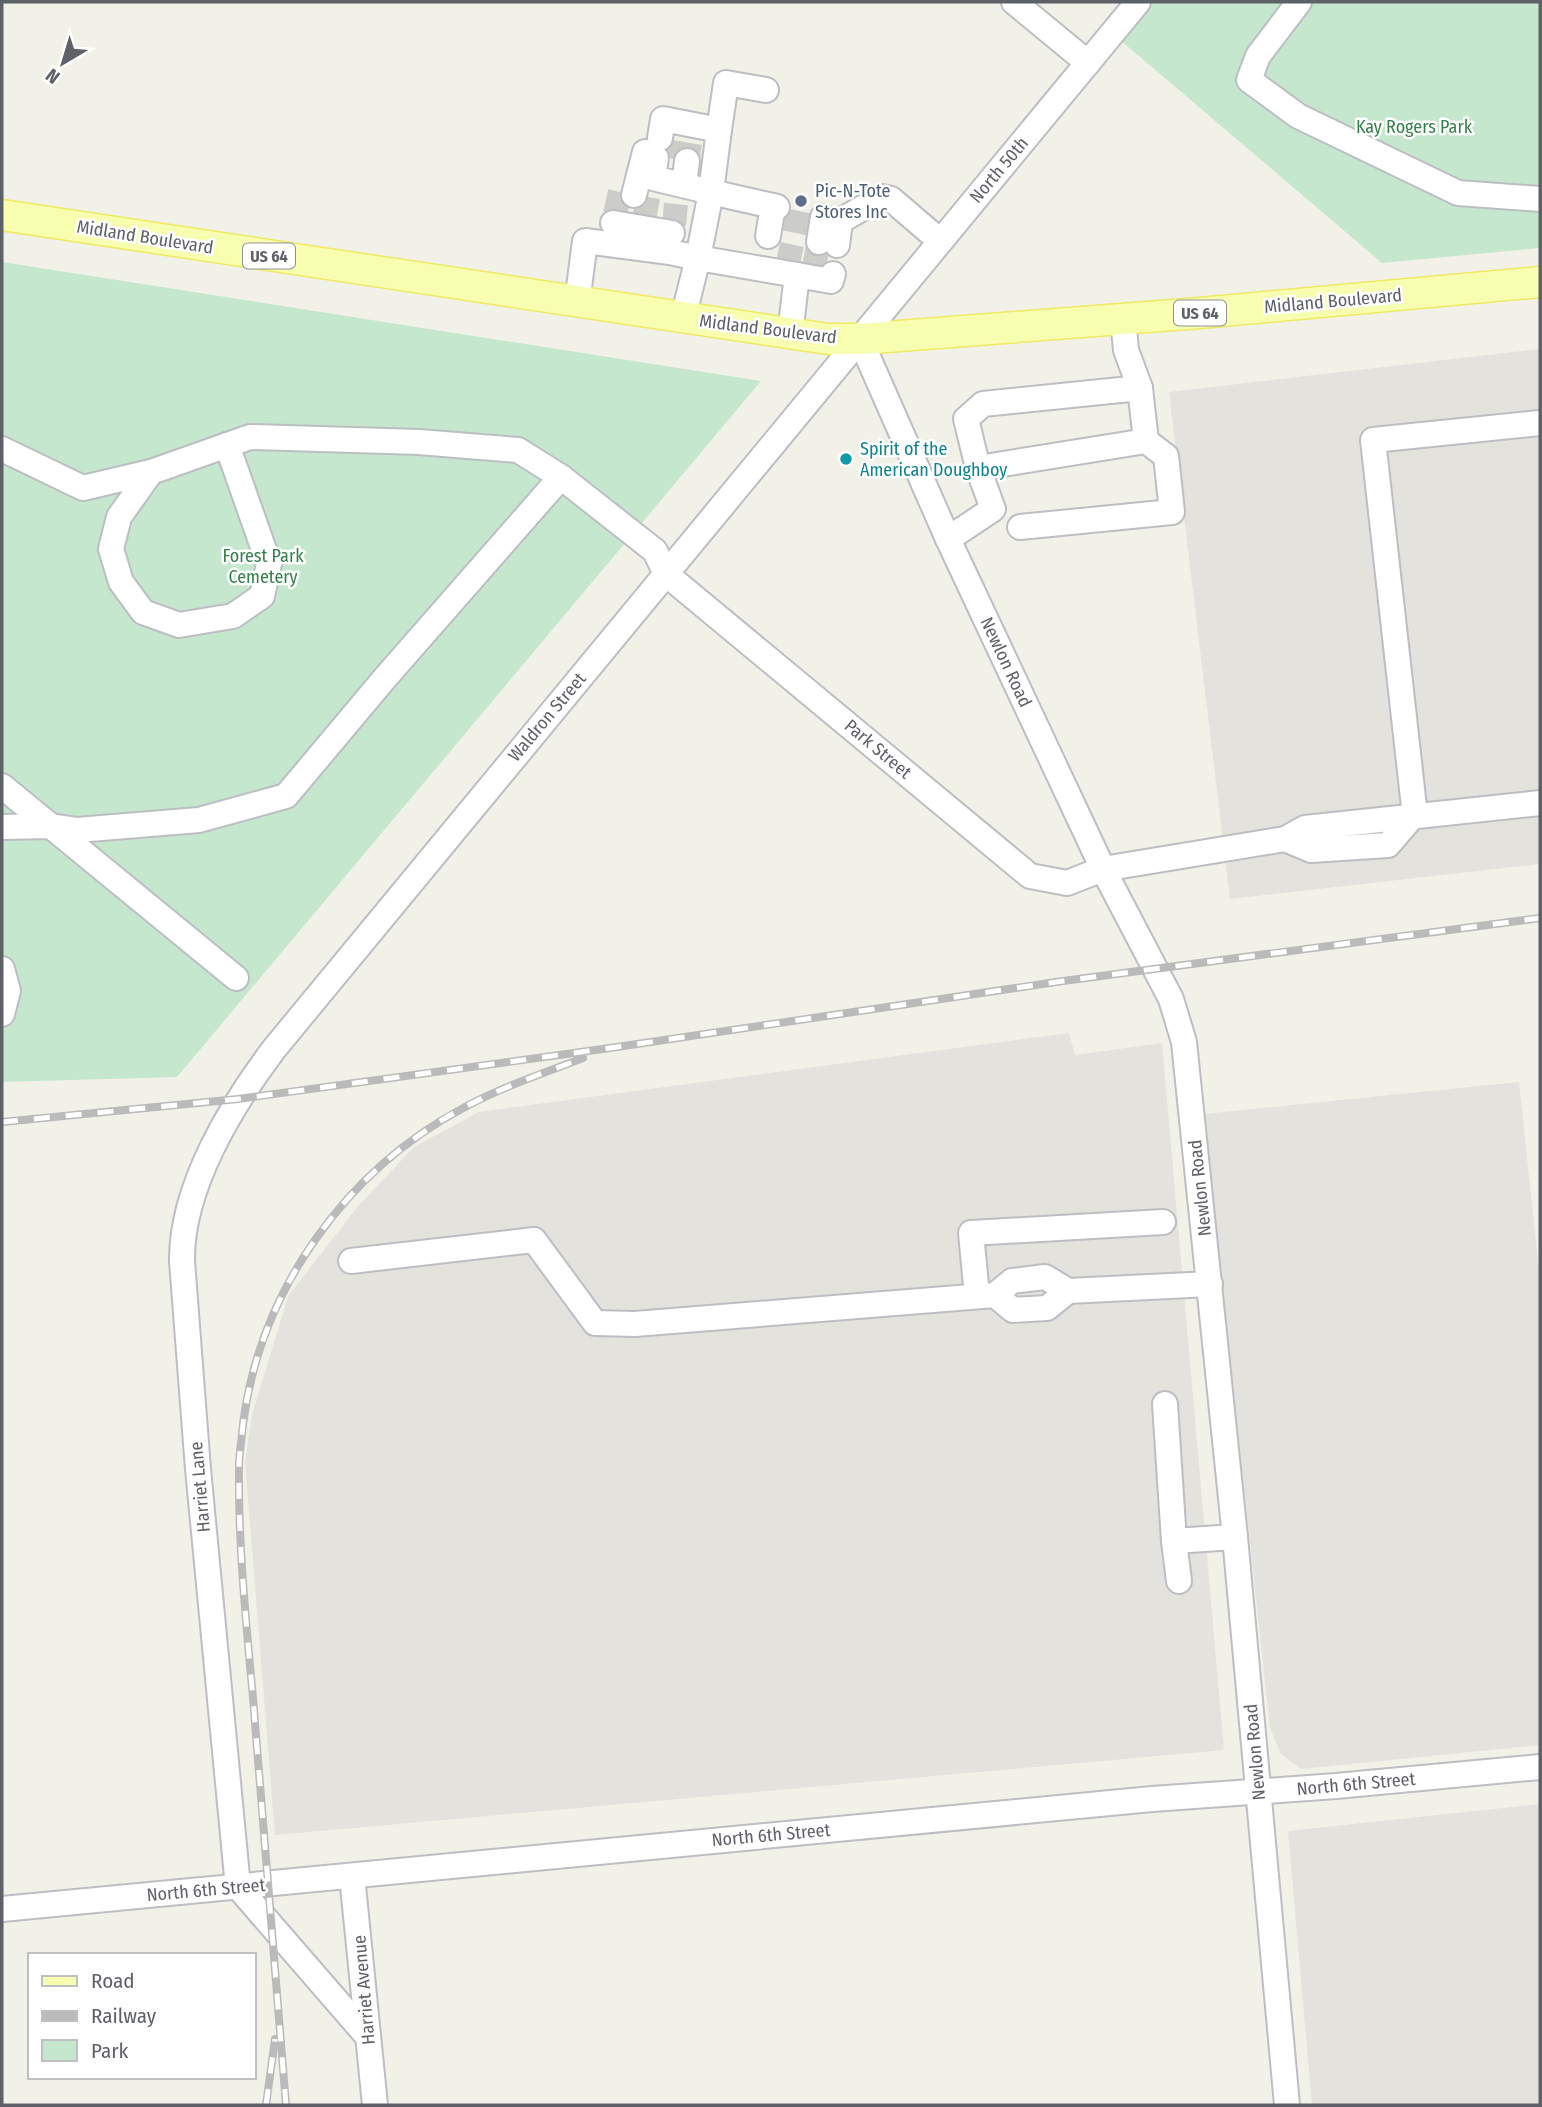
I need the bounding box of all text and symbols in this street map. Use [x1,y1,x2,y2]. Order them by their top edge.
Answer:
north arrow [28,28,98,98]
text: N [41,63,64,89]
park label: Kay Rogers Park [1356,116,1473,138]
street label: North 50th [965,133,1033,207]
place label: Pic-N-Tote Stores Inc [815,180,891,223]
marker: Pic-N-Tote Stores Inc [793,193,809,209]
street label: Midland Boulevard [75,215,215,259]
road number: US 64 [243,244,295,268]
street label: Midland Boulevard [1263,284,1403,318]
road number: US 64 [1174,300,1226,326]
street label: Midland Boulevard [698,310,838,348]
place label: Spirit of the American Doughboy [860,438,1007,481]
marker: Spirit of the American Doughboy [838,451,854,467]
park label: Forest Park Cemetery [222,545,304,588]
street label: Newlon Road [976,613,1036,711]
street label: Waldron Street [504,668,591,766]
street label: Park Street [840,715,916,783]
street label: Newlon Road [1184,1139,1216,1237]
street label: Harriet Lane [185,1441,215,1533]
street label: Newlon Road [1240,1703,1270,1801]
street label: North 6th Street [1296,1768,1416,1800]
street label: North 6th Street [711,1819,831,1851]
street label: North 6th Street [146,1874,266,1906]
street label: Harriet Avenue [348,1934,380,2046]
legend [28,1953,256,2079]
text: Road [91,1968,135,1994]
text: Railway [91,2003,157,2029]
text: Park [91,2038,129,2064]

